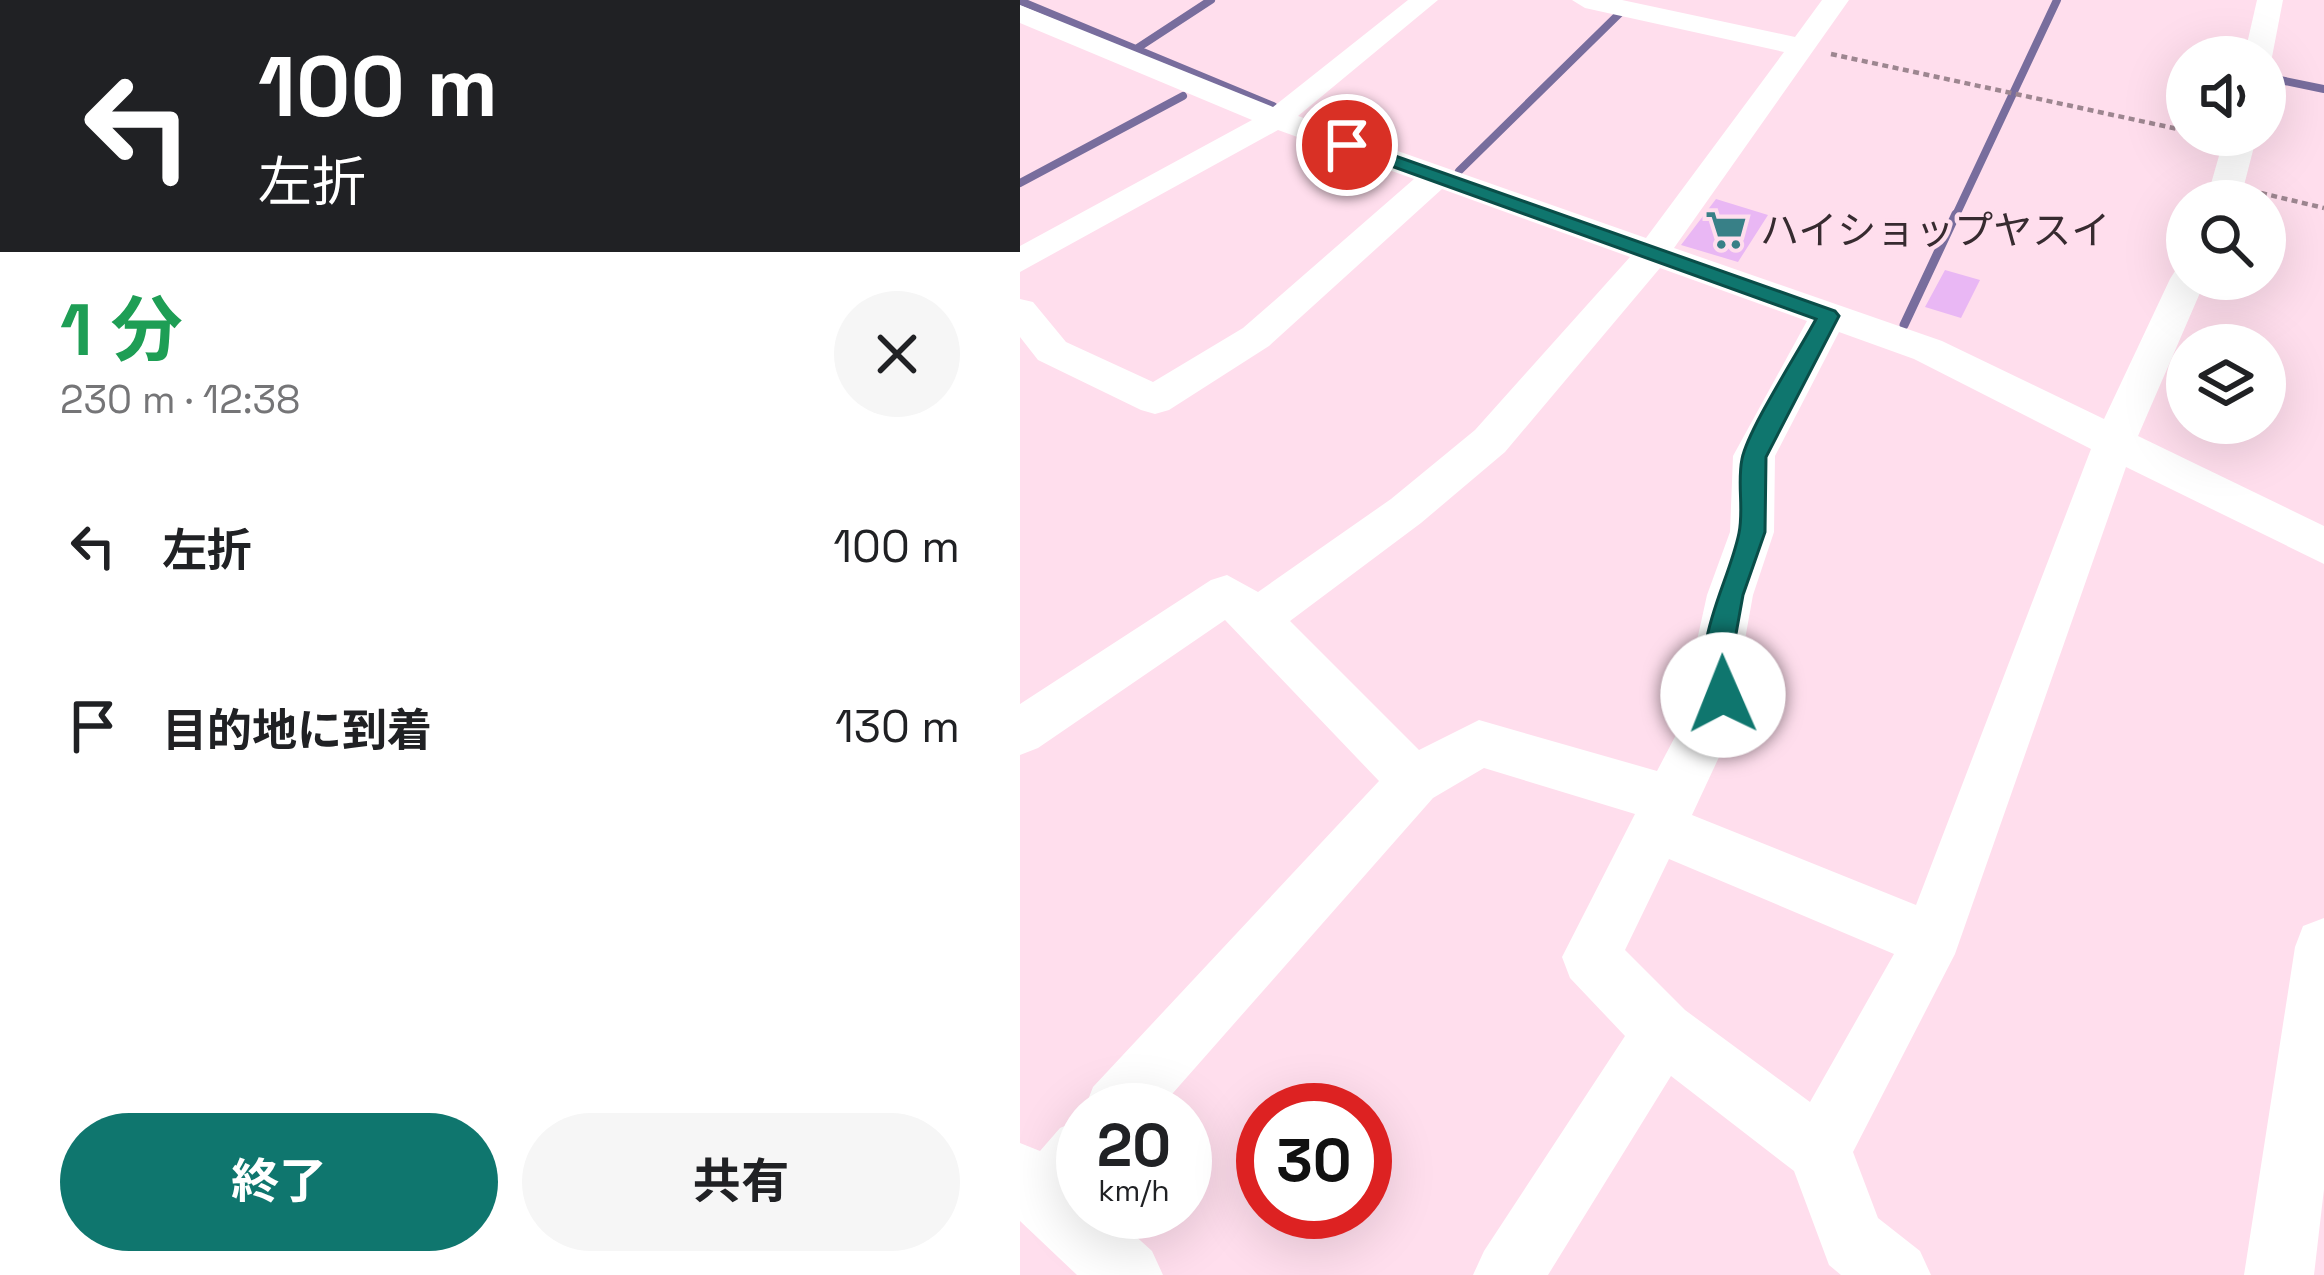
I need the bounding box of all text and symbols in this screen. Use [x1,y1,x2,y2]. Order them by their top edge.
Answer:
text: 100 m [258,33,498,141]
map controls [2166,36,2286,444]
button: sound [2166,36,2286,156]
icon: left [60,48,216,204]
pin [1296,94,1398,196]
icon: arrive [1314,112,1380,178]
text: 左折 [258,148,366,217]
button: search [2166,180,2286,300]
place label: ハイショップヤスイ [1760,206,2110,255]
supermarket icon: ハイショップヤスイ [1703,207,1749,253]
text: 1 分 [60,284,183,376]
button: close [834,291,960,417]
button: layers [2166,324,2286,444]
text: 230 m · 12:38 [60,375,300,424]
icon: left [60,513,126,579]
text: 100 m [833,518,960,575]
text: 左折 [162,522,252,579]
position arrow [1660,632,1786,758]
icon: arrive [60,693,126,759]
text: 130 m [835,698,960,755]
text: 目的地に到着 [162,702,432,759]
speed limit sign: 30 [1236,1083,1392,1239]
text: 20 [1097,1107,1171,1184]
button: 終了 [60,1113,498,1251]
button: 共有 [522,1113,960,1251]
text: km/h [1098,1171,1170,1210]

